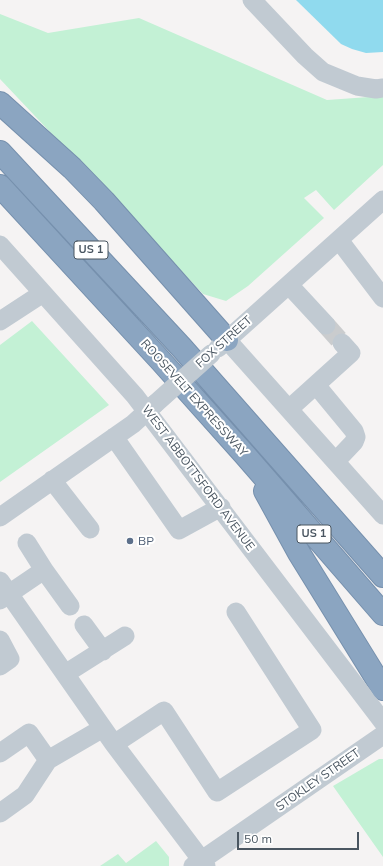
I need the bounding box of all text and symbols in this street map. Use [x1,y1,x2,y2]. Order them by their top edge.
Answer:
road number: US 1 [74,241,108,259]
street label: FOX STREET [193,313,255,371]
street label: ROOSEVELT EXPRESSWAY [138,336,250,460]
street label: WEST ABBOTTSFORD AVENUE [139,402,257,554]
road number: US 1 [297,525,331,543]
place label: BP [138,534,154,548]
marker: BP [125,536,135,546]
street label: STOKLEY STREET [273,746,363,814]
scale bar [239,824,361,850]
text: 50 m [244,831,272,846]

